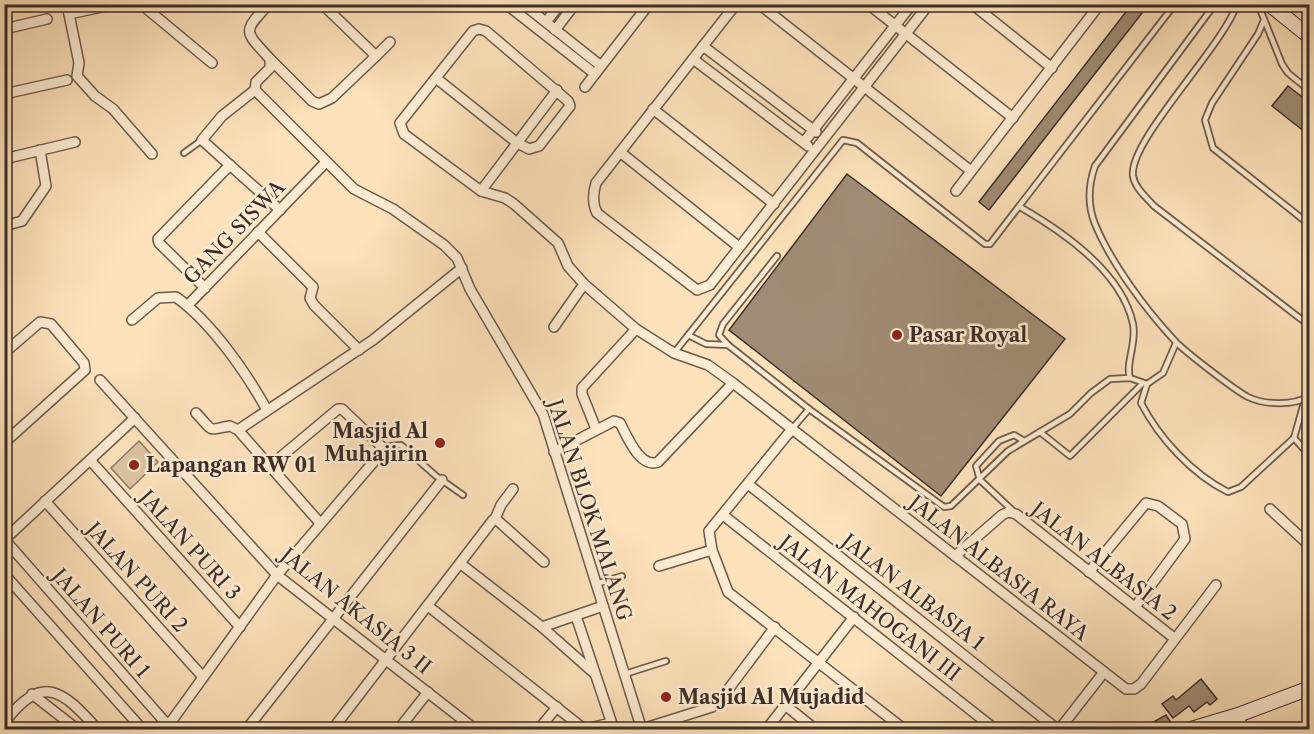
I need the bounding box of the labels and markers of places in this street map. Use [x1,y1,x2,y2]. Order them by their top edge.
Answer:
place label: Pasar Royal [909,323,1027,347]
marker: Pasar Royal [890,328,904,342]
place label: Masjid Al Muhajirin [324,419,428,466]
marker: Masjid Al Muhajirin [433,436,447,450]
place label: Lapangan RW 01 [146,453,316,477]
marker: Lapangan RW 01 [127,458,141,472]
place label: Masjid Al Mujadid [678,685,865,709]
marker: Masjid Al Mujadid [659,690,673,704]

